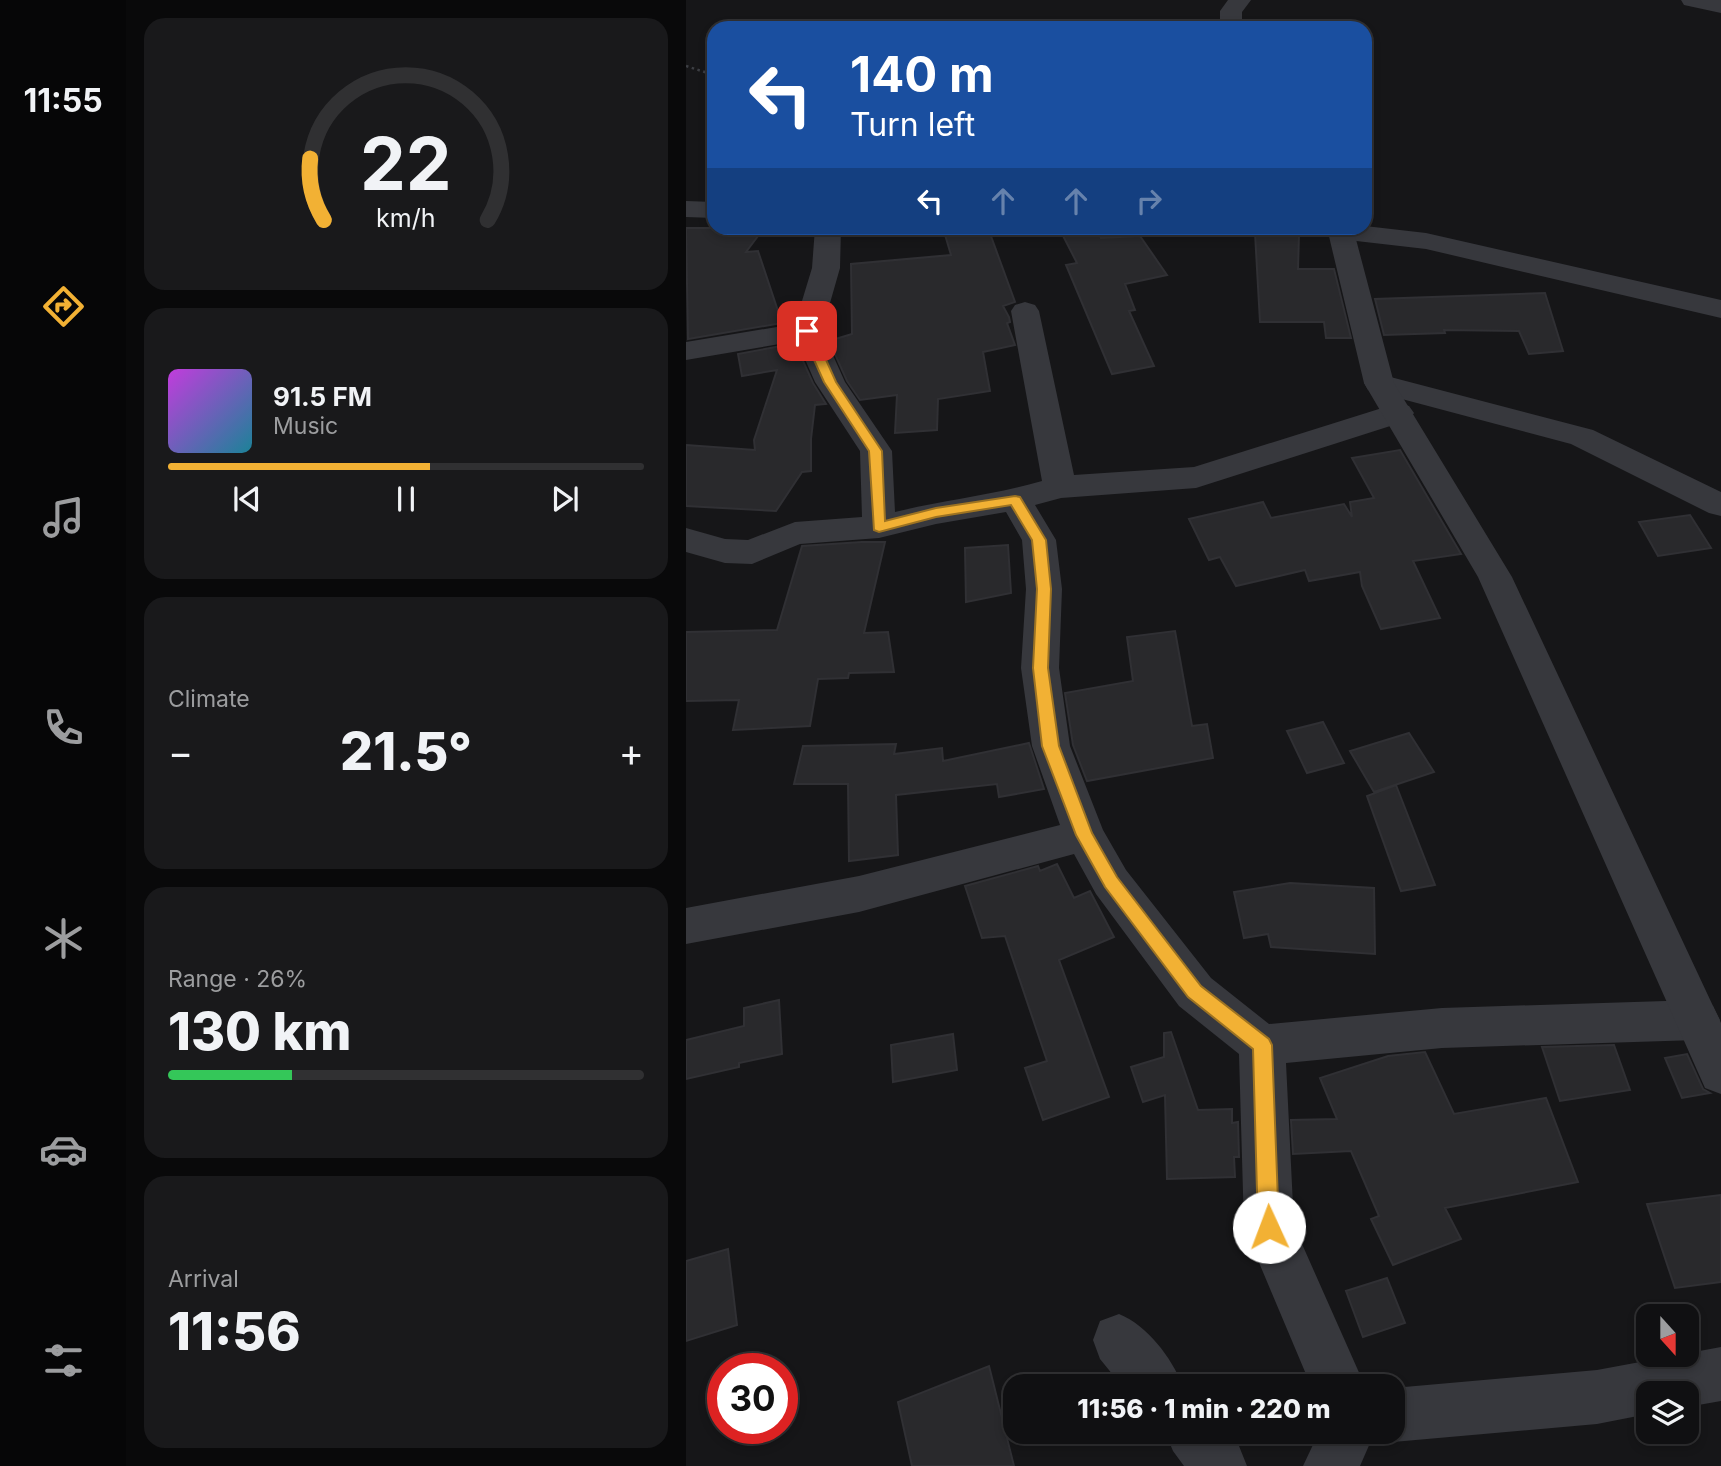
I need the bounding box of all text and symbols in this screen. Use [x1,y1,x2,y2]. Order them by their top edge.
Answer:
text: 140 m [850,45,994,104]
icon: left [735,49,826,140]
text: 11:55 [23,81,103,120]
text: Turn left [850,105,975,144]
text: 22 [360,119,452,208]
icon: left [911,182,949,220]
icon: ahead [984,182,1022,220]
icon: ahead [1057,182,1095,220]
icon: right [1130,182,1168,220]
text: km/h [376,203,436,233]
icon: directions [39,282,88,331]
pin [777,301,837,361]
icon: arrive [788,312,826,350]
text: 91.5 FM [273,381,372,412]
text: Music [273,412,338,440]
icon: previous [228,480,266,518]
icon: pause [387,480,425,518]
icon: next [546,480,584,518]
icon: music [39,493,88,542]
text: Climate [168,685,250,713]
icon: phone [39,703,88,752]
text: 21.5° [340,720,472,783]
text: − [168,729,193,775]
text: + [619,729,644,775]
icon: climate [39,914,88,963]
text: Range · 26% [168,965,307,993]
text: 130 km [168,1000,352,1063]
icon: car [39,1125,88,1174]
position arrow [1232,1190,1306,1264]
text: Arrival [168,1265,239,1293]
text: 11:56 [168,1300,301,1363]
north arrow [1636,1304,1699,1367]
map controls [1636,1304,1699,1444]
icon: filters [39,1336,88,1385]
speed limit sign: 30 [707,1353,798,1444]
button: layers [1636,1381,1699,1444]
text: 11:56 · 1 min · 220 m [1077,1393,1331,1424]

